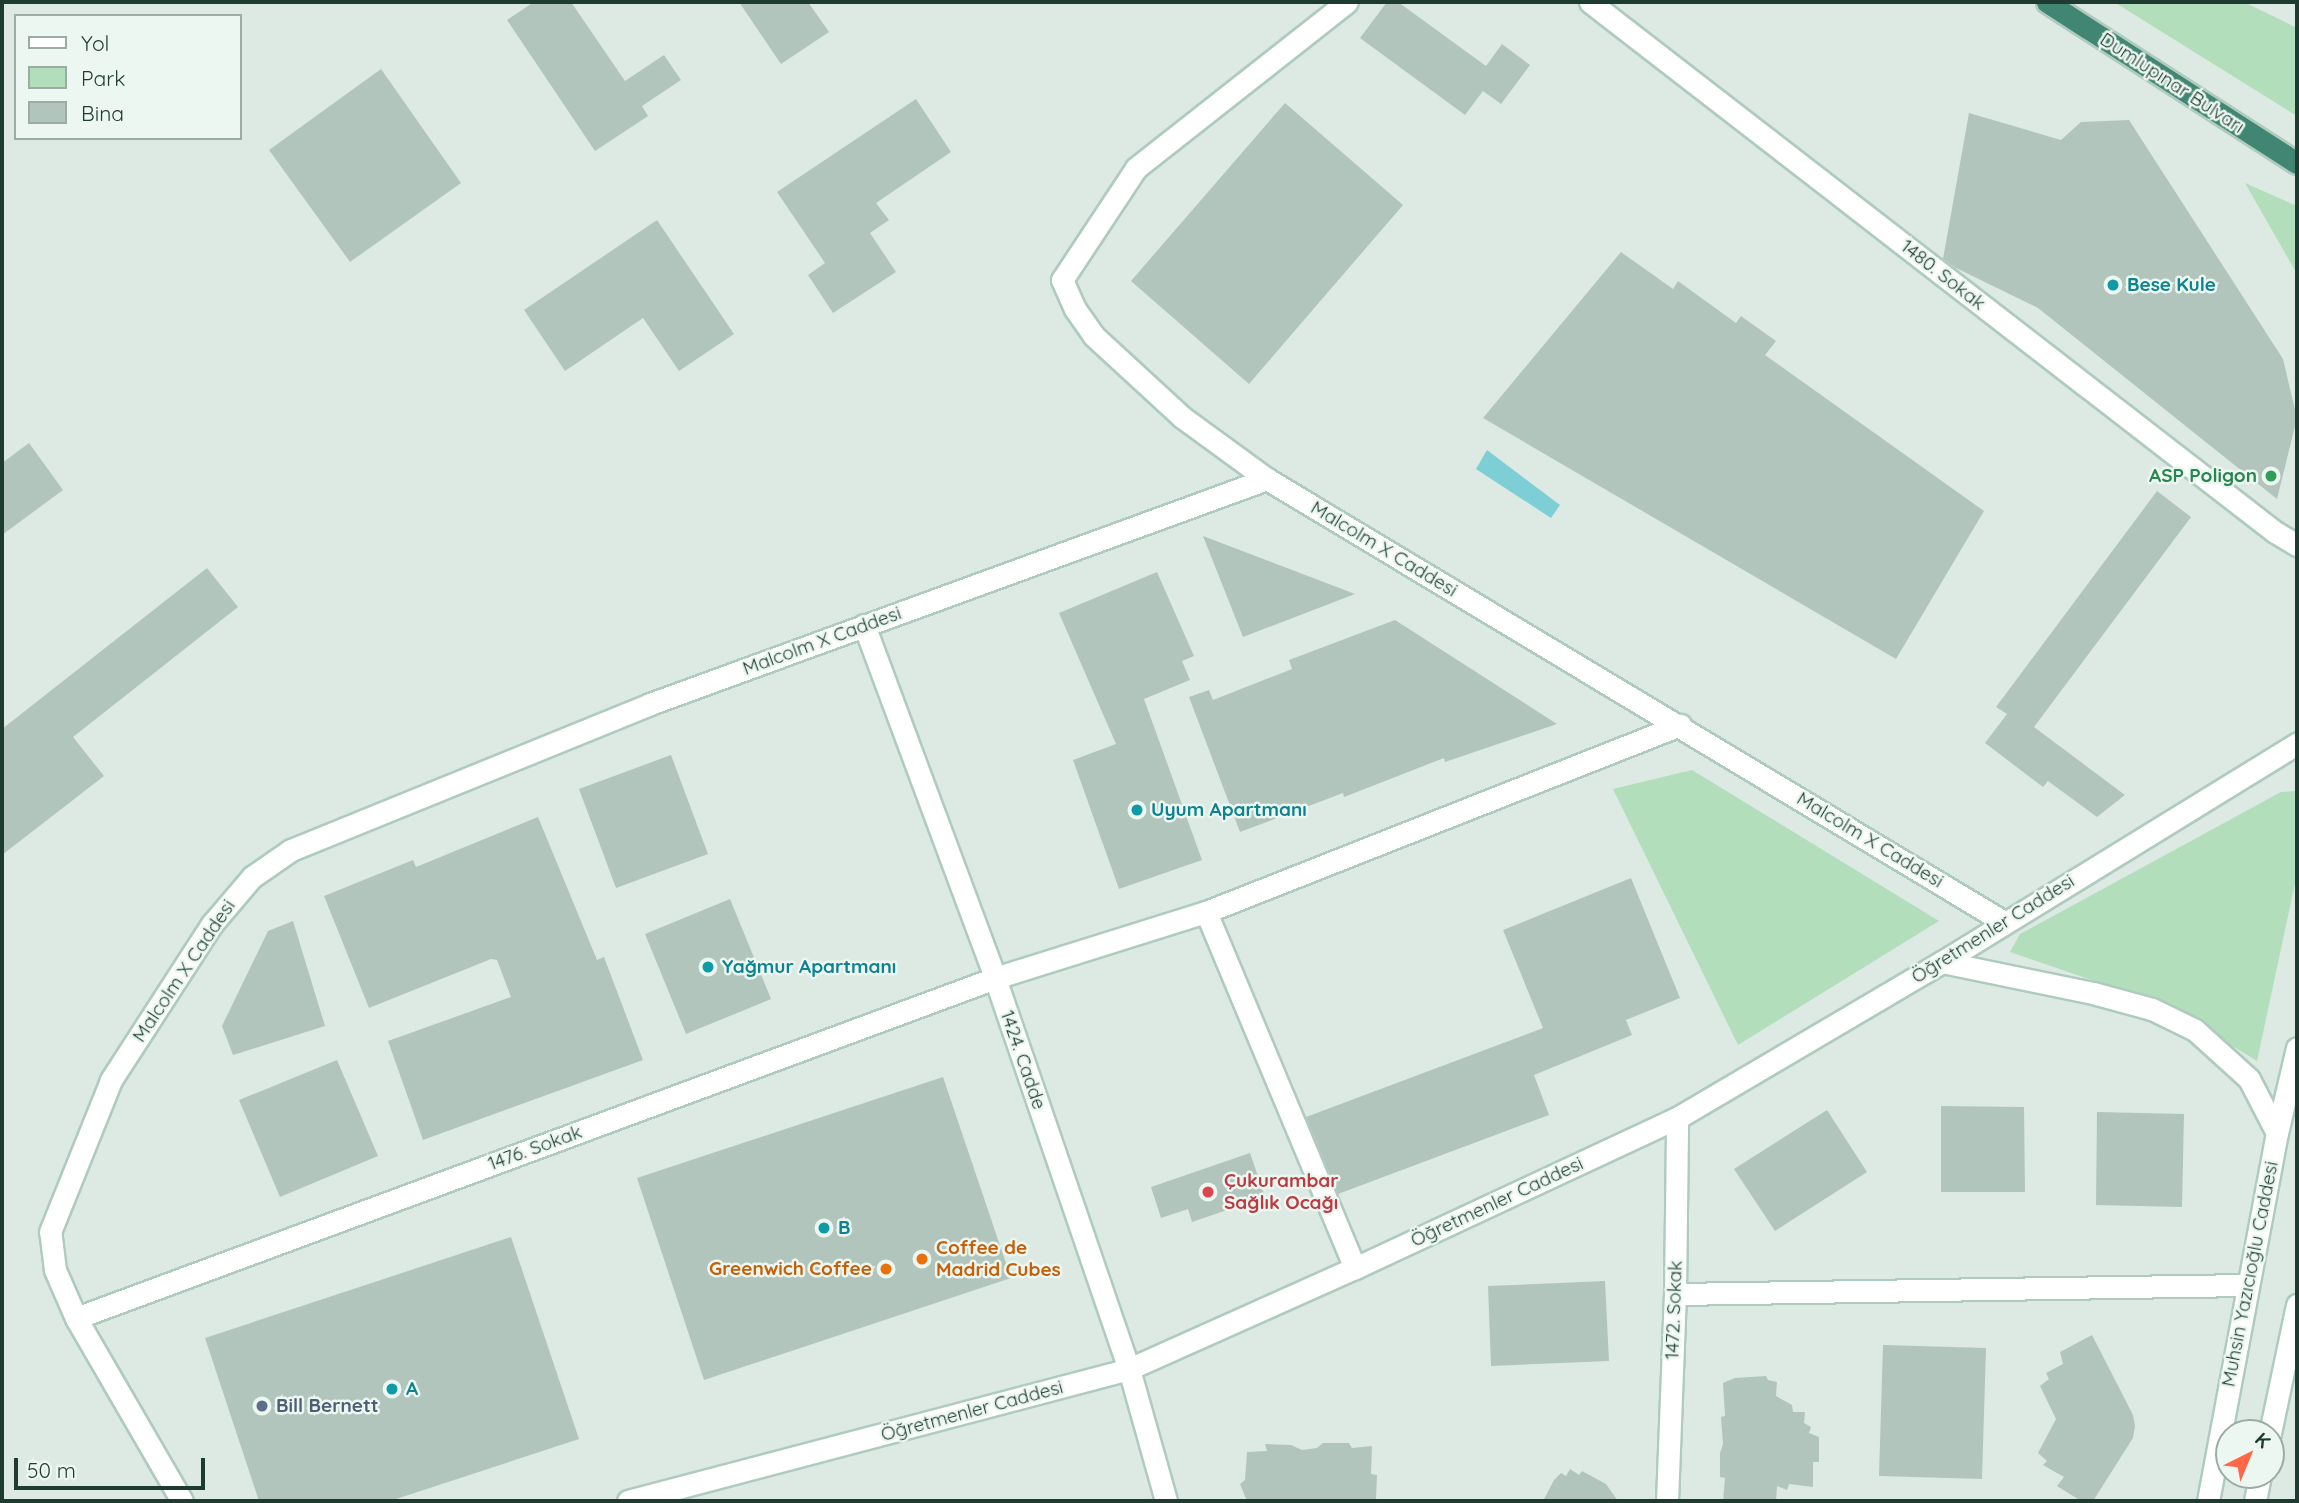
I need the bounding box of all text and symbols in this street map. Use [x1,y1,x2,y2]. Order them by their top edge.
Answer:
legend [14,14,242,140]
street label: Dumlupınar Bulvarı [2096,28,2248,138]
text: Yol [81,30,109,56]
text: Park [81,65,125,91]
text: Bina [81,100,124,126]
street label: 1480. Sokak [1896,235,1990,315]
place label: Bese Kule [2127,274,2216,296]
marker: Bese Kule [2105,277,2121,293]
place label: ASP Poligon [2149,465,2257,487]
marker: ASP Poligon [2263,468,2279,484]
street label: Malcolm X Caddesi [1307,496,1461,602]
street label: Malcolm X Caddesi [740,602,904,680]
street label: Malcolm X Caddesi [1793,787,1947,893]
place label: Uyum Apartmanı [1151,799,1307,821]
marker: Uyum Apartmanı [1129,802,1145,818]
street label: Öğretmenler Caddesi [1907,870,2079,988]
street label: Malcolm X Caddesi [128,895,240,1047]
place label: Yağmur Apartmanı [722,956,896,978]
marker: Yağmur Apartmanı [700,959,716,975]
street label: 1424. Cadde [995,1007,1051,1113]
street label: 1476. Sokak [485,1121,585,1175]
street label: Öğretmenler Caddesi [1407,1152,1587,1252]
street label: Muhsin Yazıcıoğlu Caddesi [2217,1159,2283,1389]
place label: Çukurambar Sağlık Ocağı [1224,1170,1339,1214]
marker: Çukurambar Sağlık Ocağı [1198,1182,1218,1202]
place label: B [838,1217,850,1239]
marker: B [816,1220,832,1236]
place label: Coffee de Madrid Cubes [936,1237,1061,1281]
marker: Coffee de Madrid Cubes [914,1251,930,1267]
place label: Greenwich Coffee [709,1258,872,1280]
street label: 1472. Sokak [1661,1260,1687,1360]
marker: Greenwich Coffee [878,1261,894,1277]
street label: Öğretmenler Caddesi [878,1376,1066,1446]
place label: A [406,1378,418,1400]
marker: A [384,1381,400,1397]
place label: Bill Bernett [276,1395,378,1417]
marker: Bill Bernett [254,1398,270,1414]
north arrow [2215,1419,2285,1489]
text: K [2250,1427,2276,1453]
scale bar [18,1444,208,1488]
text: 50 m [27,1457,76,1483]

